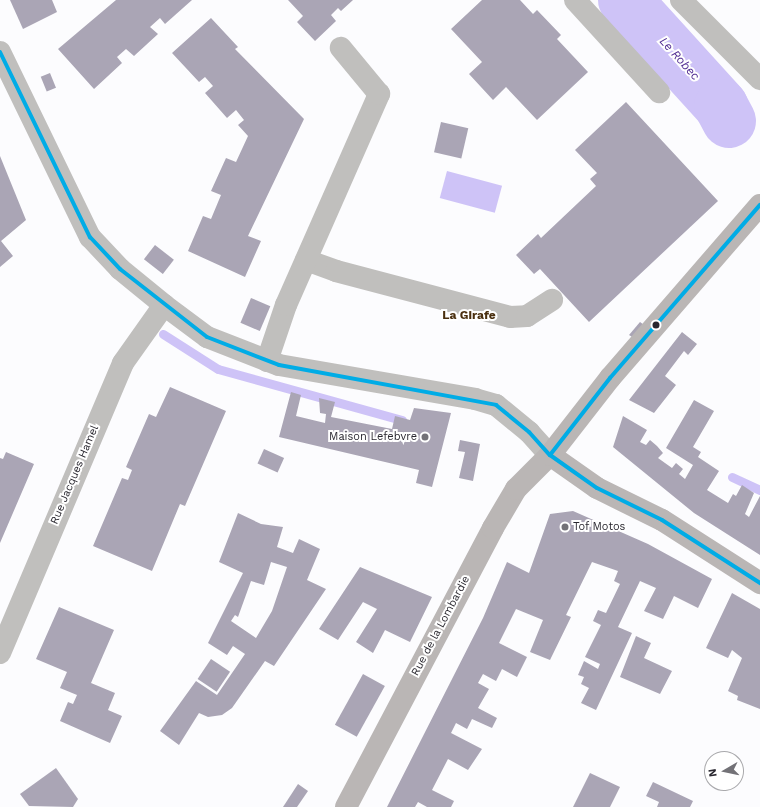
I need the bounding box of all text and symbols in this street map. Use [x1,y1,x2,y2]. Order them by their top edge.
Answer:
water label: Le Robec [656,35,702,83]
district label: La Girafe [442,309,496,323]
unlabelled marker [651,320,661,330]
street label: Rue Jacques Hamel [48,423,102,527]
place label: Maison Lefebvre [329,430,417,444]
marker: Maison Lefebvre [420,432,430,442]
place label: Tof Motos [573,520,626,534]
marker: Tof Motos [560,522,570,532]
street label: Rue de la Lombardie [409,574,473,678]
north arrow [704,751,744,791]
text: N [706,768,720,778]

